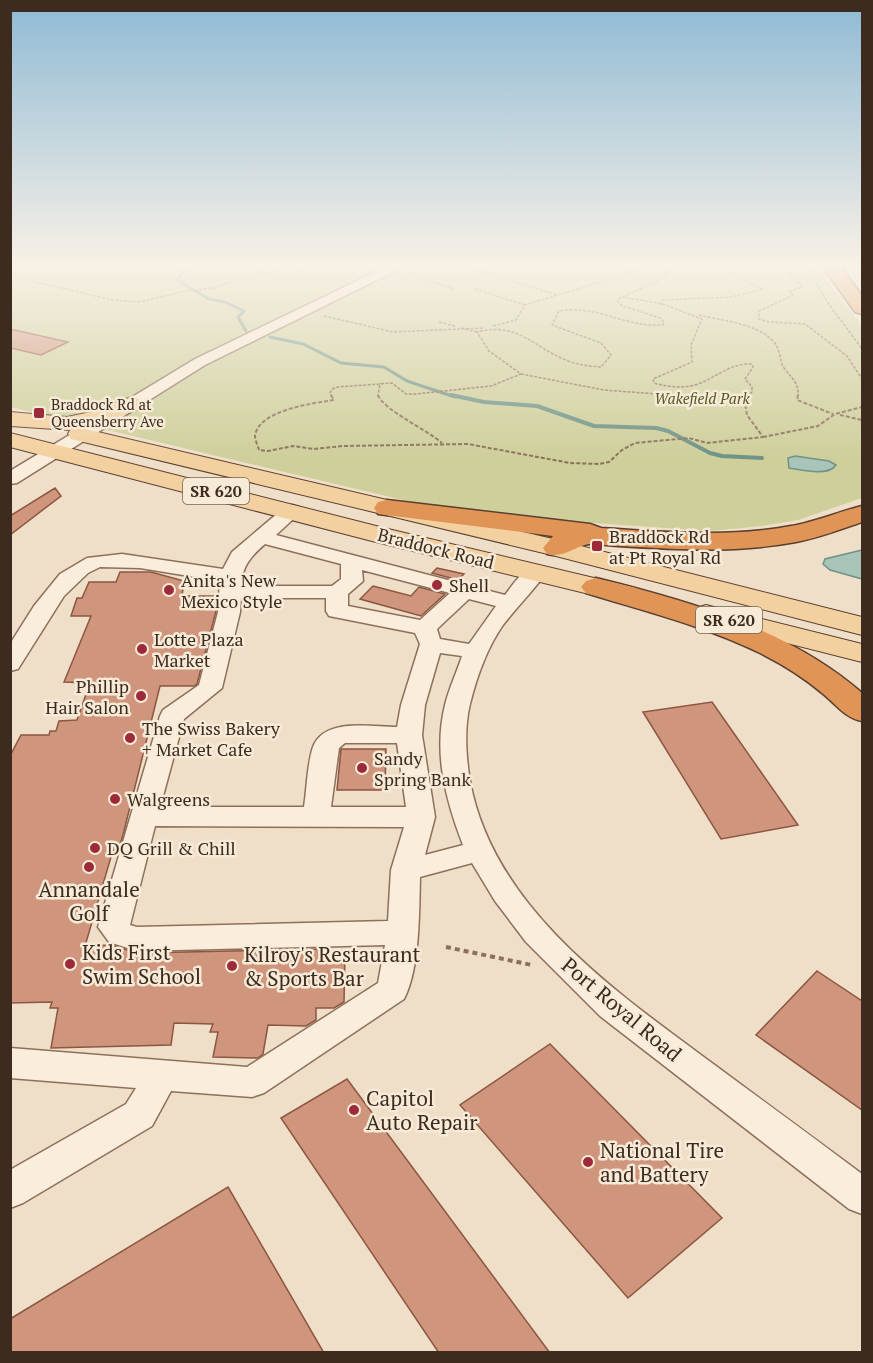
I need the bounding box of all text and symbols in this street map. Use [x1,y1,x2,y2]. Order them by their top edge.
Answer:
park label: Wakefield Park [654,388,750,408]
place label: Braddock Rd at Queensberry Ave [51,394,164,431]
marker: Braddock Rd at Queensberry Ave [32,406,46,420]
road number: SR 620 [183,478,249,504]
street label: Braddock Road [375,522,497,574]
place label: Braddock Rd at Pt Royal Rd [609,524,721,569]
marker: Braddock Rd at Pt Royal Rd [590,539,604,553]
place label: Anita's New Mexico Style [181,568,282,613]
place label: Shell [449,573,489,597]
marker: Shell [430,578,444,592]
marker: Anita's New Mexico Style [162,583,176,597]
road number: SR 620 [696,607,762,633]
place label: Lotte Plaza Market [154,627,244,672]
marker: Lotte Plaza Market [135,642,149,656]
place label: Phillip Hair Salon [45,674,129,719]
marker: Phillip Hair Salon [134,689,148,703]
place label: The Swiss Bakery + Market Cafe [142,716,281,761]
marker: The Swiss Bakery + Market Cafe [123,731,137,745]
place label: Sandy Spring Bank [374,746,472,791]
marker: Sandy Spring Bank [355,761,369,775]
place label: Walgreens [127,787,210,811]
marker: Walgreens [108,792,122,806]
place label: DQ Grill & Chill [107,836,236,860]
marker: DQ Grill & Chill [88,841,102,855]
marker: Annandale Golf [82,860,96,874]
place label: Annandale Golf [38,875,140,927]
place label: Kids First Swim School [82,938,201,990]
place label: Kilroy's Restaurant & Sports Bar [244,940,421,992]
street label: Port Royal Road [556,951,688,1068]
marker: Kids First Swim School [63,957,77,971]
marker: Kilroy's Restaurant & Sports Bar [225,959,239,973]
place label: Capitol Auto Repair [366,1084,477,1136]
marker: Capitol Auto Repair [347,1103,361,1117]
place label: National Tire and Battery [600,1136,724,1188]
marker: National Tire and Battery [581,1155,595,1169]

